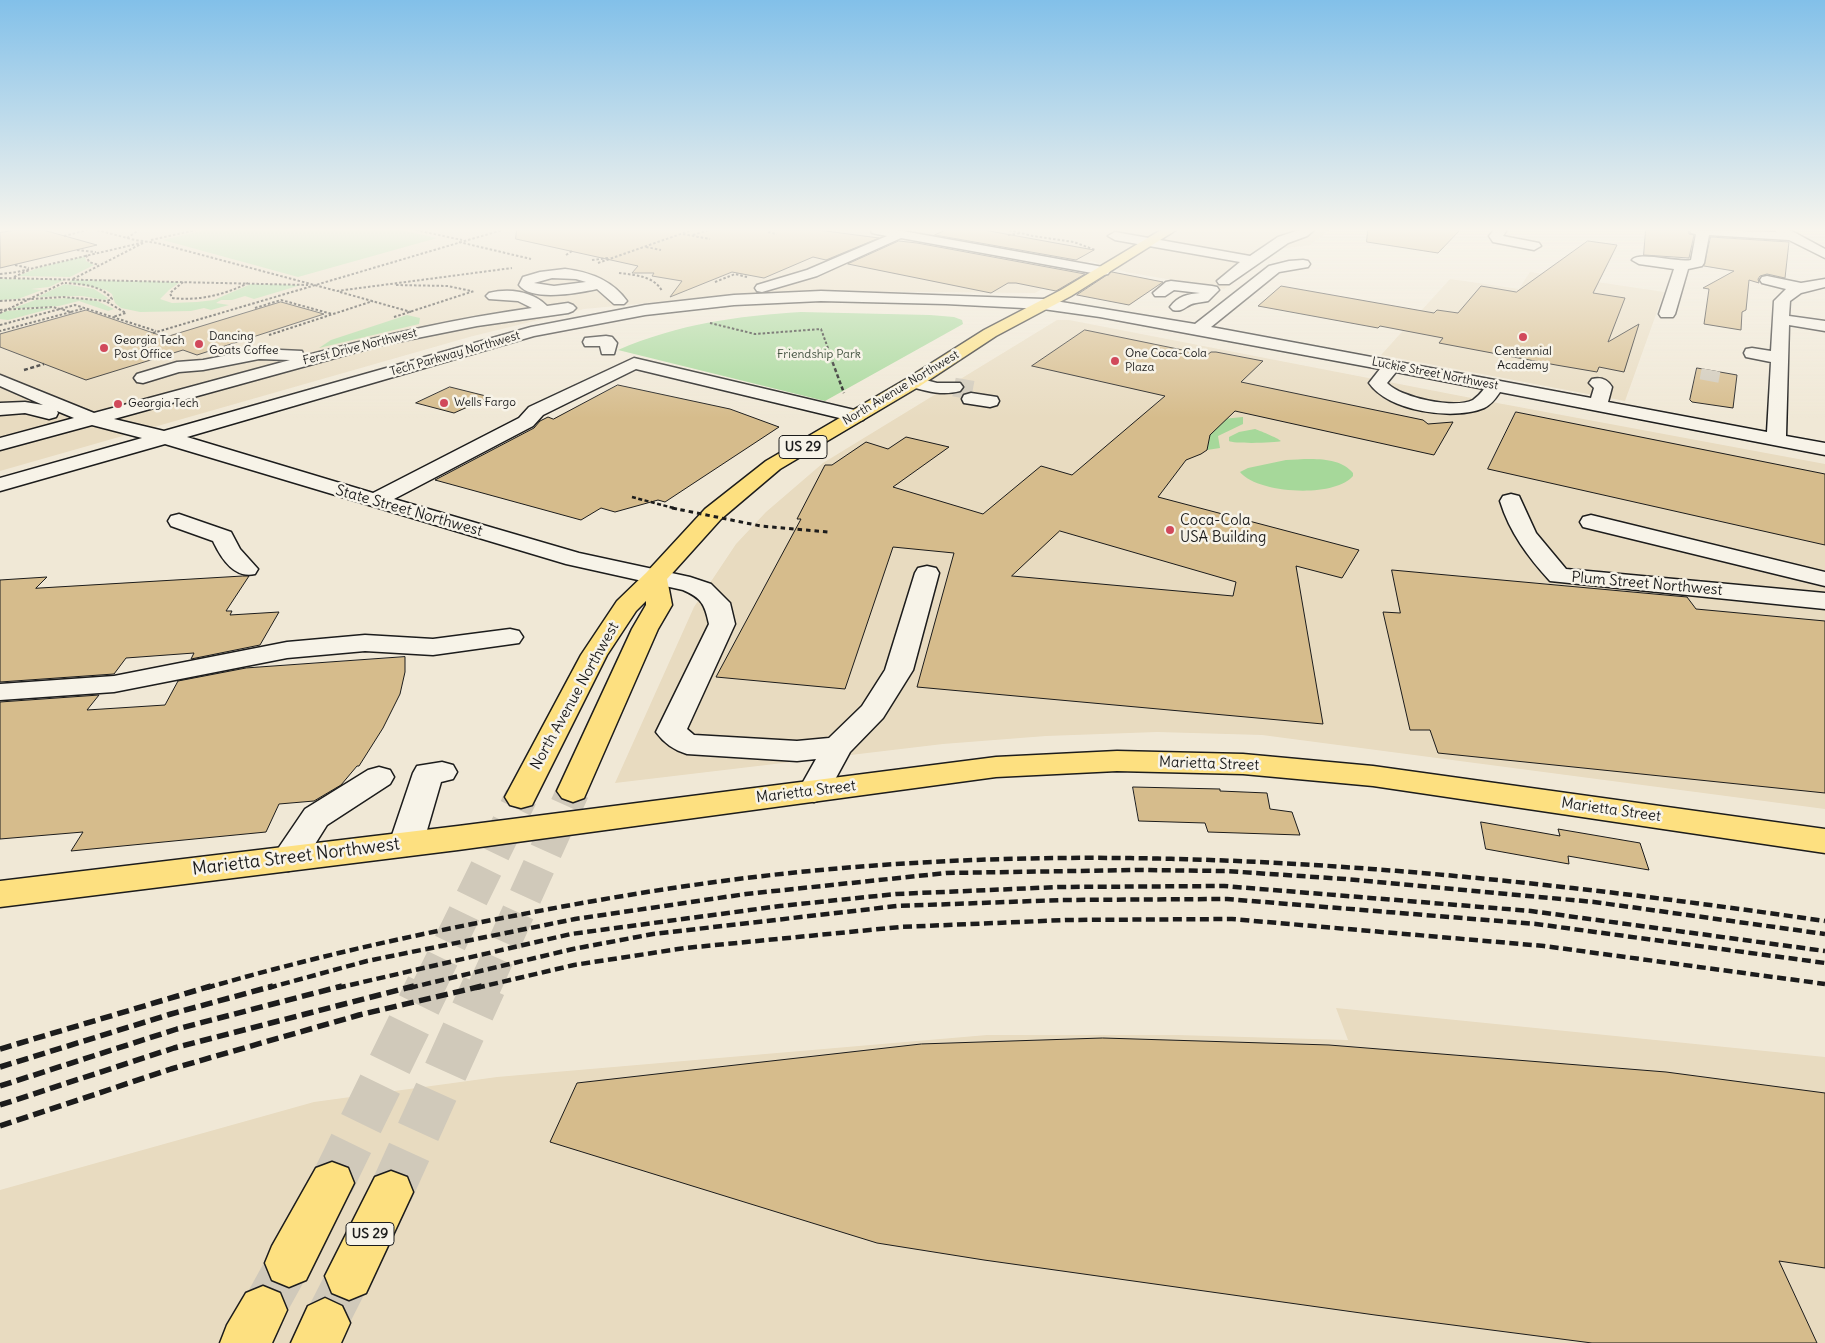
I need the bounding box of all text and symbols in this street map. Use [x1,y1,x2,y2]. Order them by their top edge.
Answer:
street label: Ferst Drive Northwest [301,326,419,368]
street label: Tech Parkway Northwest [388,329,522,379]
place label: Dancing Goats Coffee [209,330,279,358]
marker: Centennial Academy [1517,331,1529,343]
place label: Georgia Tech Post Office [114,334,185,362]
marker: Dancing Goats Coffee [193,338,205,350]
marker: Georgia Tech Post Office [98,342,110,354]
place label: Centennial Academy [1494,345,1552,373]
place label: One Coca-Cola Plaza [1125,347,1207,375]
park label: Friendship Park [777,348,861,362]
street label: North Avenue Northwest [840,348,962,428]
marker: One Coca-Cola Plaza [1109,355,1121,367]
street label: Luckie Street Northwest [1371,355,1499,393]
place label: Wells Fargo [454,396,516,410]
place label: Georgia Tech [128,397,199,411]
marker: Wells Fargo [438,397,450,409]
marker: Georgia Tech [112,398,124,410]
road number: US 29 [779,436,827,458]
street label: State Street Northwest [333,481,485,541]
place label: Coca-Cola USA Building [1180,512,1266,547]
marker: Coca-Cola USA Building [1164,524,1176,536]
street label: Plum Street Northwest [1571,568,1723,600]
street label: North Avenue Northwest [527,619,623,773]
street label: Marietta Street [1158,753,1260,775]
street label: Marietta Street [755,777,857,807]
street label: Marietta Street [1560,794,1662,826]
street label: Marietta Street Northwest [191,834,401,880]
road number: US 29 [346,1222,394,1246]

